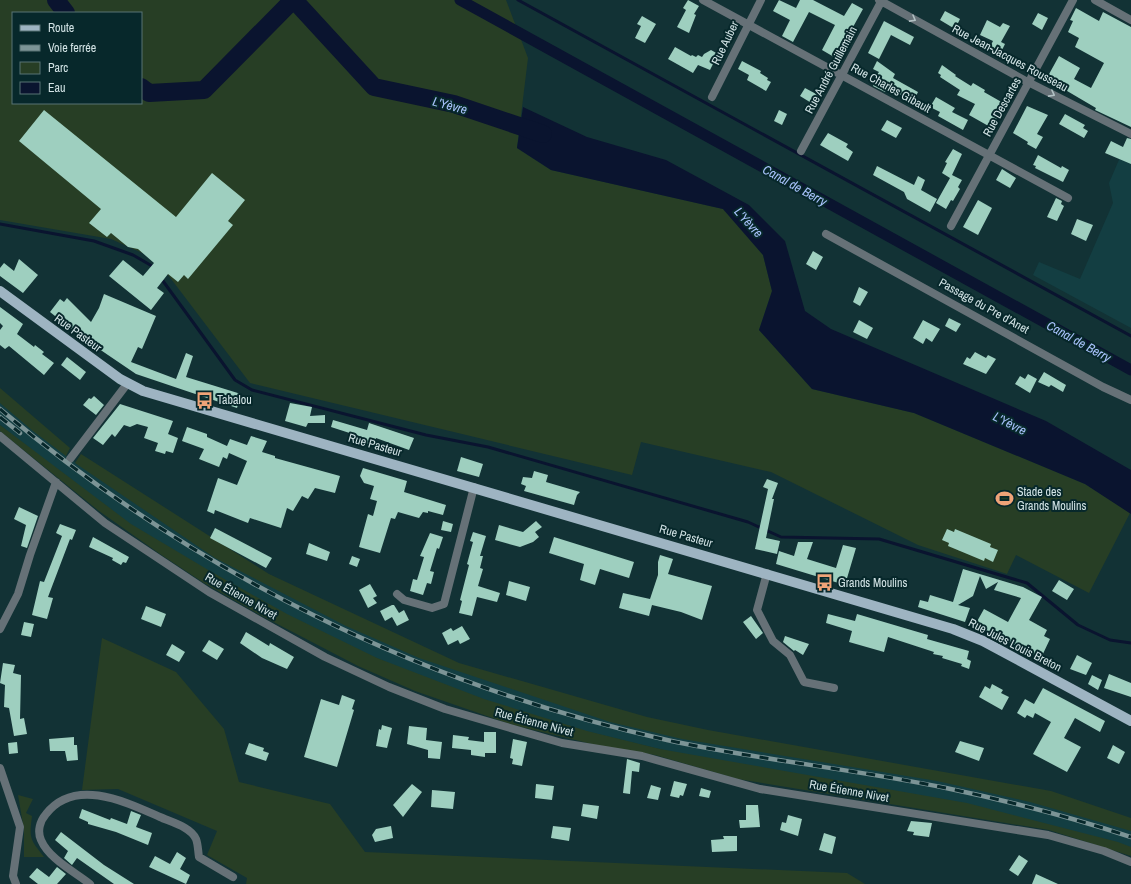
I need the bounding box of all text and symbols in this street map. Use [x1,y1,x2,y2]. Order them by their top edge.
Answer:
legend [12,12,142,104]
one-way arrow [909,14,916,21]
street label: Rue Auber [708,18,743,67]
text: Route [48,20,74,36]
street label: Rue Jean-Jacques Rousseau [949,21,1071,95]
street label: Rue André Guillemain [801,23,861,117]
text: Voie ferrée [48,40,96,56]
street label: Rue Charles Gibault [848,59,934,117]
text: Parc [48,60,68,76]
street label: Rue Descartes [979,75,1025,139]
text: Eau [48,80,66,96]
one-way arrow [1048,89,1055,97]
water label: L'Yèvre [431,93,469,118]
water label: Canal de Berry [760,161,831,210]
water label: L'Yèvre [731,204,767,241]
street label: Passage du Pre d’Anet [936,275,1032,338]
street label: Rue Pasteur [51,310,105,356]
water label: Canal de Berry [1044,317,1115,366]
bus stop icon: Tabalou [194,390,214,410]
place label: Tabalou [217,392,252,408]
water label: L'Yèvre [990,408,1029,439]
street label: Rue Pasteur [347,430,404,460]
place label: Stade des Grands Moulins [1017,484,1087,514]
sports icon: Stade des Grands Moulins [994,489,1014,509]
street label: Rue Pasteur [658,521,715,551]
street label: Rue Étienne Nivet [202,569,280,623]
bus stop icon: Grands Moulins [815,573,835,593]
place label: Grands Moulins [838,575,908,591]
street label: Rue Jules Louis Breton [966,615,1064,675]
street label: Rue Étienne Nivet [493,704,575,740]
street label: Rue Étienne Nivet [808,776,890,806]

